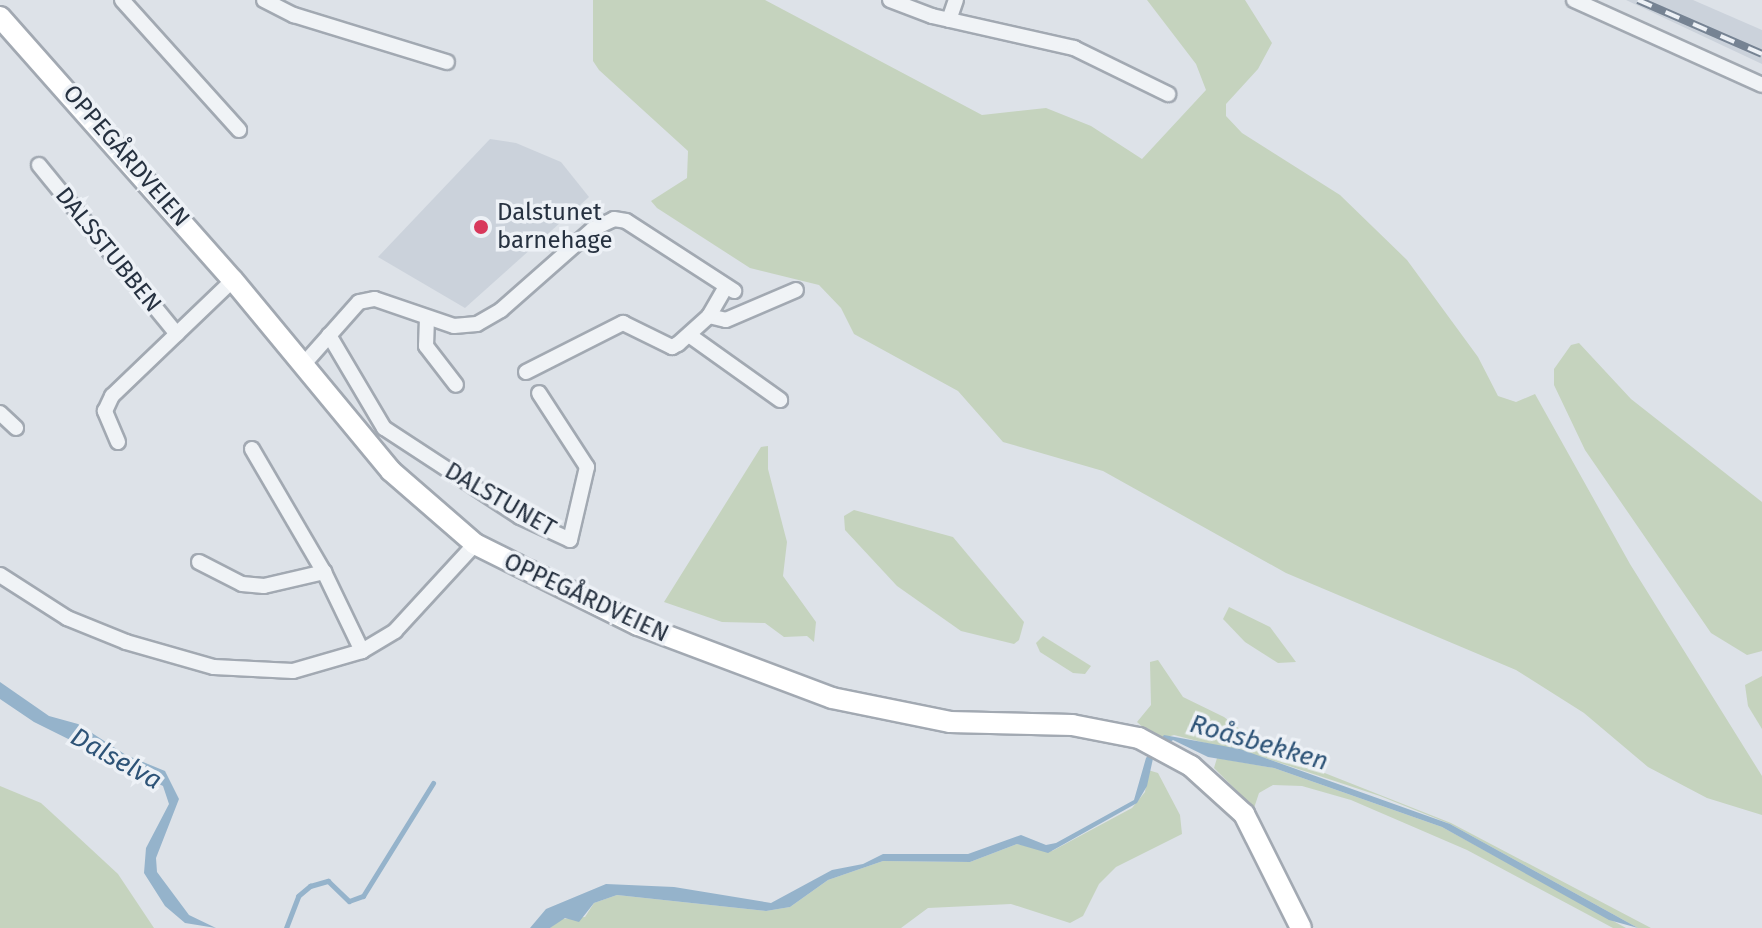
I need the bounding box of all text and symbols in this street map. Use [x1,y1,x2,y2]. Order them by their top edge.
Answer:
street label: OPPEGÅRDVEIEN [57,79,195,233]
street label: DALSSTUBBEN [49,182,167,318]
place label: Dalstunet barnehage [497,199,613,255]
marker: Dalstunet barnehage [472,218,490,236]
street label: DALSTUNET [440,457,560,543]
street label: OPPEGÅRDVEIEN [499,547,673,649]
water label: Roåsbekken [1186,708,1332,778]
water label: Dalselva [65,721,167,797]

